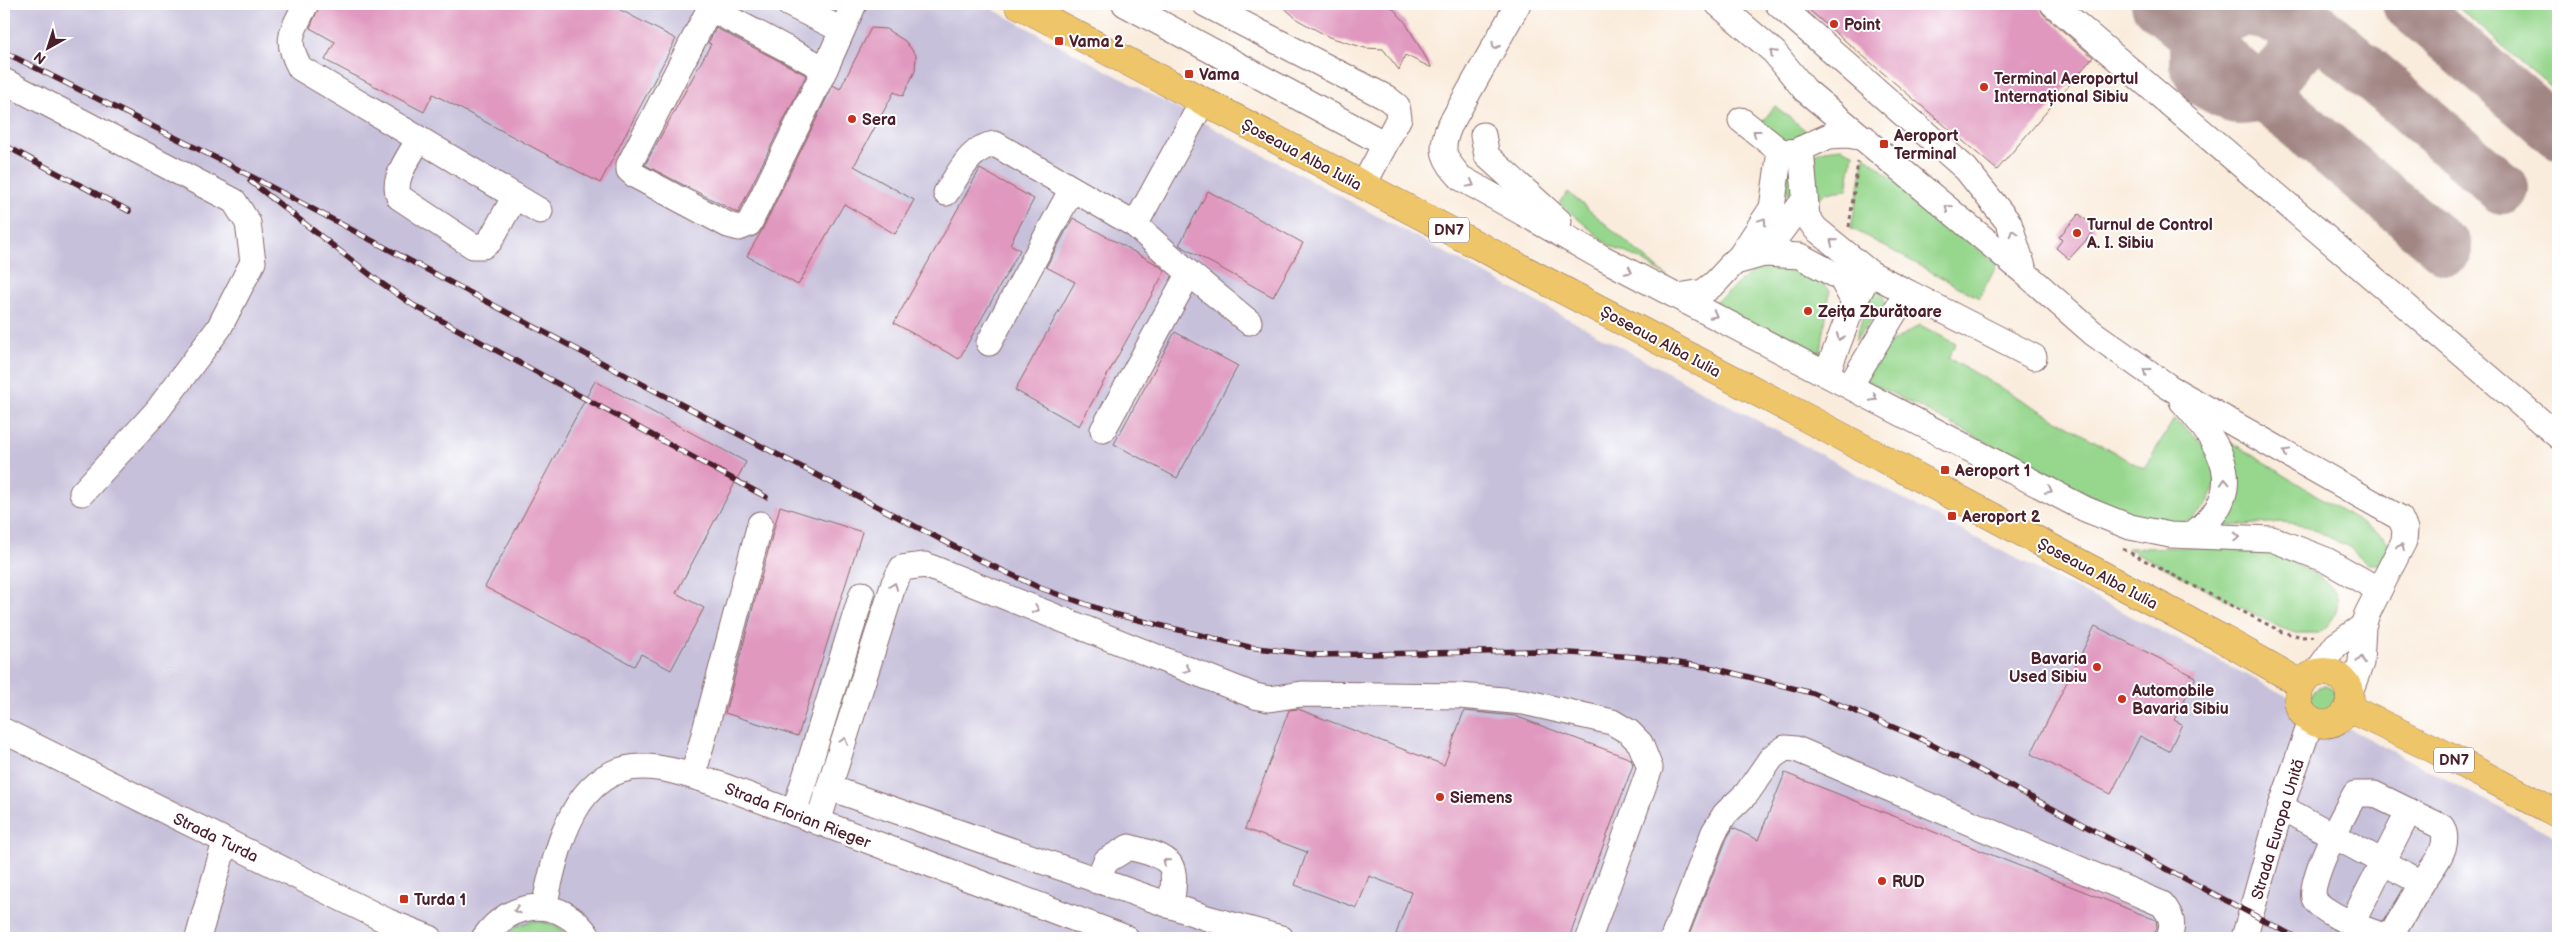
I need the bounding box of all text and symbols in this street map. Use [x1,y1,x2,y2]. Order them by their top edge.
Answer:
place label: Point [1844,16,1881,35]
marker: Point [1828,18,1840,30]
north arrow [22,22,72,72]
place label: Vama 2 [1069,33,1124,52]
marker: Vama 2 [1053,35,1065,47]
one-way arrow [1491,41,1501,50]
text: N [31,48,50,68]
one-way arrow [1770,50,1779,59]
place label: Vama [1199,66,1240,85]
marker: Vama [1183,68,1195,80]
place label: Terminal Aeroportul Internațional Sibiu [1994,70,2138,107]
marker: Terminal Aeroportul Internațional Sibiu [1978,81,1990,93]
place label: Sera [862,111,896,130]
marker: Sera [846,113,858,125]
street label: Șoseaua Alba Iulia [1238,116,1365,195]
place label: Aeroport Terminal [1893,127,1959,164]
one-way arrow [1753,129,1762,138]
marker: Aeroport Terminal [1878,138,1890,150]
one-way arrow [1466,177,1475,187]
one-way arrow [1945,205,1954,213]
place label: Turnul de Control A. I. Sibiu [2086,216,2213,253]
road number: DN7 [1429,218,1469,242]
one-way arrow [1757,218,1766,227]
marker: Turnul de Control A. I. Sibiu [2071,227,2083,239]
one-way arrow [2008,229,2018,238]
one-way arrow [1830,240,1839,248]
one-way arrow [1624,264,1633,275]
street label: Șoseaua Alba Iulia [1597,303,1724,382]
place label: Zeița Zburătoare [1818,303,1942,322]
marker: Zeița Zburătoare [1802,305,1814,317]
one-way arrow [1709,309,1718,319]
one-way arrow [1836,333,1846,341]
one-way arrow [2142,368,2152,377]
one-way arrow [1868,392,1877,402]
one-way arrow [2283,449,2292,459]
place label: Aeroport 1 [1954,462,2030,481]
marker: Aeroport 1 [1939,464,1951,476]
one-way arrow [2219,478,2230,486]
one-way arrow [2043,484,2052,494]
place label: Aeroport 2 [1961,508,2041,527]
marker: Aeroport 2 [1946,510,1958,522]
one-way arrow [2233,532,2241,543]
street label: Șoseaua Alba Iulia [2034,535,2161,614]
one-way arrow [2395,543,2405,552]
one-way arrow [887,582,898,591]
one-way arrow [1031,602,1040,613]
place label: Bavaria Used Sibiu [2009,650,2087,687]
one-way arrow [2355,656,2365,665]
marker: Bavaria Used Sibiu [2091,661,2103,673]
one-way arrow [1182,662,1191,673]
place label: Automobile Bavaria Sibiu [2131,682,2229,719]
marker: Automobile Bavaria Sibiu [2116,693,2128,705]
one-way arrow [838,737,848,746]
road number: DN7 [2434,748,2474,772]
street label: Strada Europa Unită [2248,757,2309,902]
street label: Strada Florian Rieger [722,780,873,853]
place label: Siemens [1450,789,1513,808]
marker: Siemens [1434,791,1446,803]
street label: Strada Turda [170,810,261,867]
one-way arrow [1162,858,1171,867]
place label: RUD [1892,873,1925,892]
marker: RUD [1876,875,1888,887]
place label: Turda 1 [414,891,466,910]
marker: Turda 1 [398,893,410,905]
one-way arrow [514,905,522,915]

